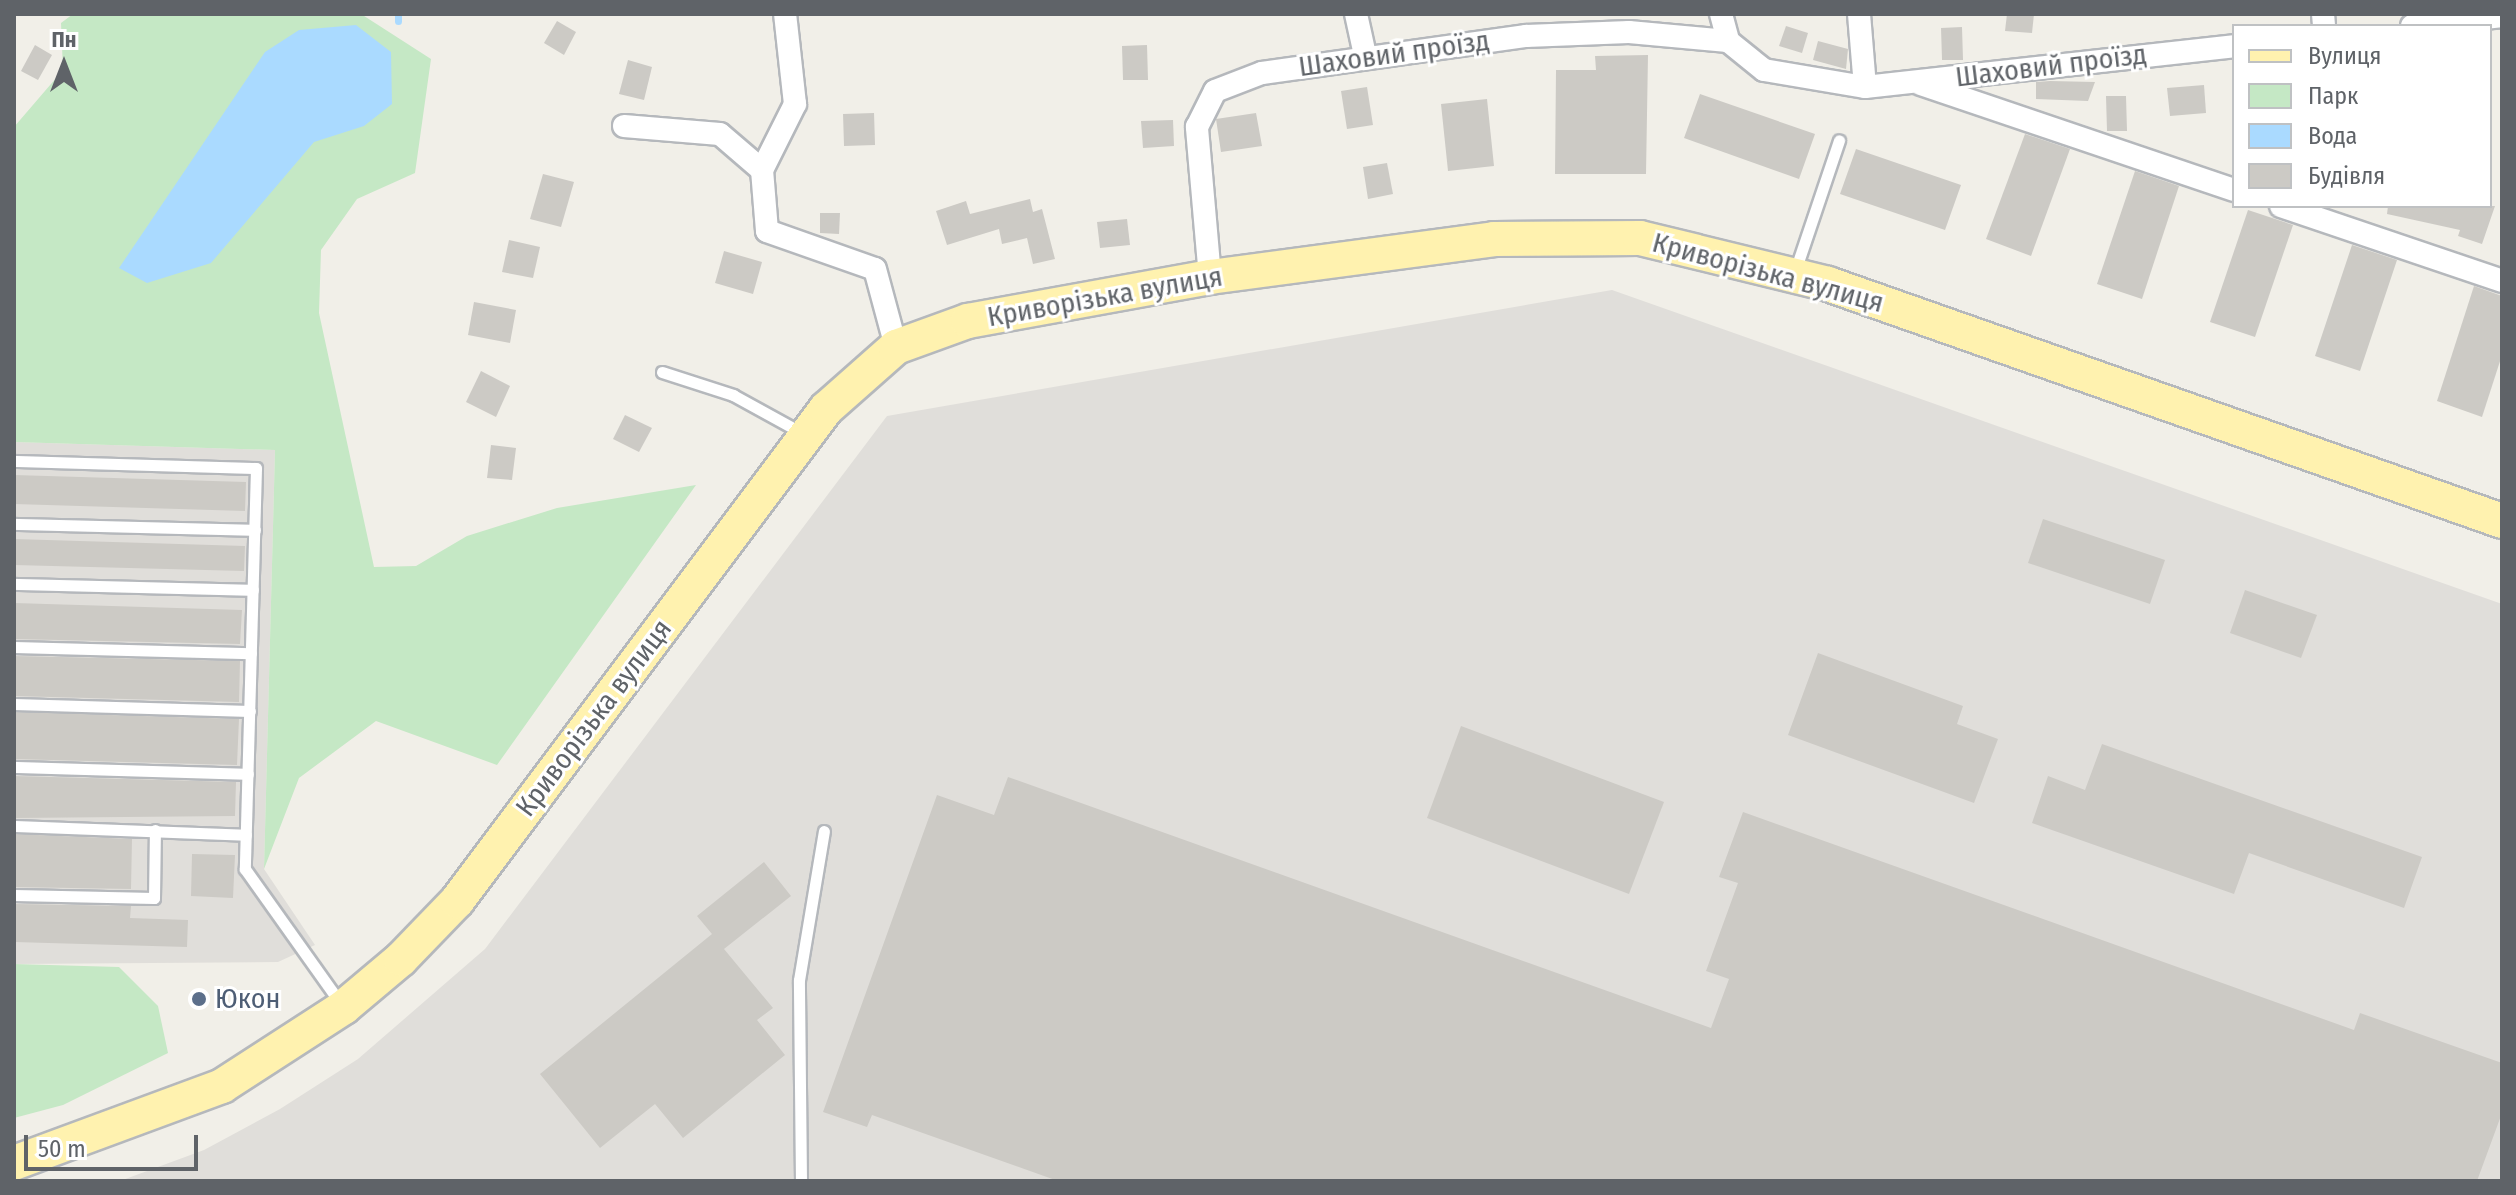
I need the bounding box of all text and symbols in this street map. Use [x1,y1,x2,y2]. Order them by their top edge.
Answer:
north arrow [24,24,104,104]
street label: Шаховий проїзд [1297,24,1491,84]
legend [2232,24,2492,208]
text: Пн [52,26,76,53]
street label: Шаховий проїзд [1954,38,2148,94]
text: Вулиця [2308,42,2381,70]
text: Парк [2308,82,2358,110]
text: Вода [2308,122,2357,150]
text: Будівля [2308,162,2385,190]
street label: Криворізька вулиця [1649,226,1887,320]
street label: Криворізька вулиця [985,260,1225,334]
street label: Криворізька вулиця [509,613,679,823]
place label: Юкон [215,982,280,1016]
marker: Юкон [190,990,208,1008]
scale bar [28,1119,202,1169]
text: 50 m [38,1135,86,1163]

